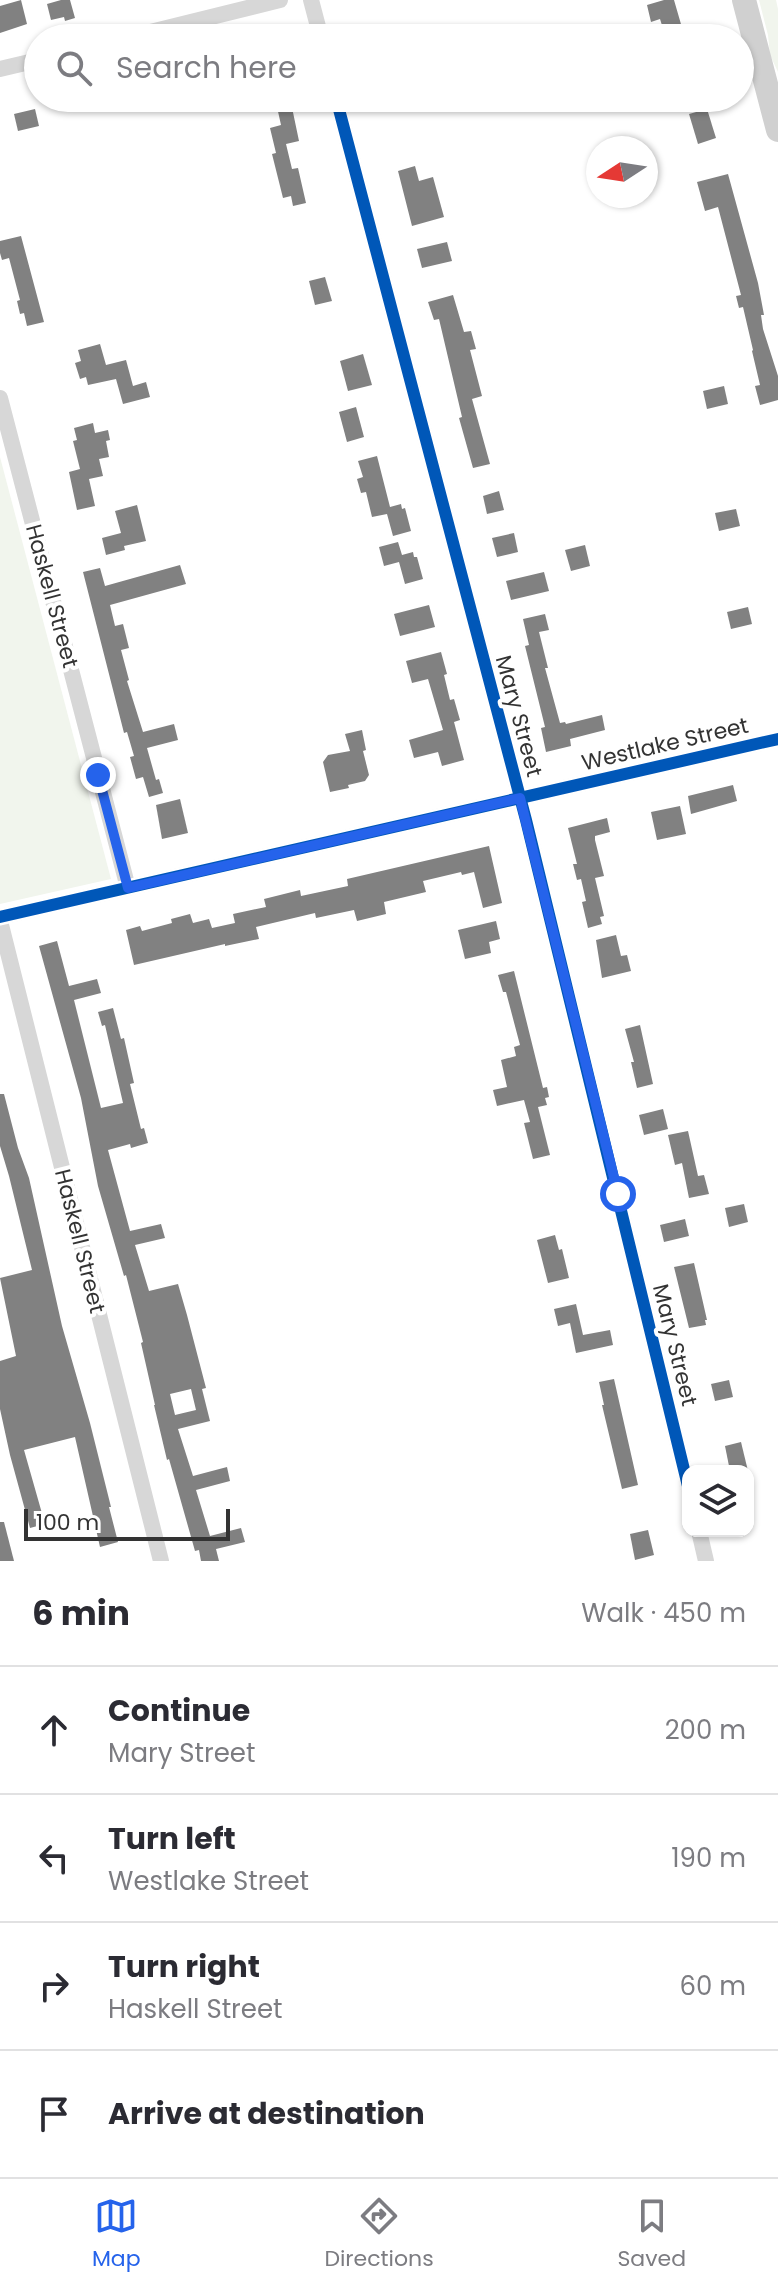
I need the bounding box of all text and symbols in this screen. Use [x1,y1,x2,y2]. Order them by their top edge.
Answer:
search box [24,24,754,112]
icon: search [52,46,96,90]
text: Search here [116,46,297,89]
north arrow [586,136,658,208]
street label: Haskell Street [18,521,86,671]
street label: Mary Street [488,652,550,780]
street label: Westlake Street [579,710,751,778]
route end [80,757,116,793]
street label: Haskell Street [47,1166,113,1316]
route start [600,1176,636,1212]
street label: Mary Street [645,1281,705,1409]
map controls [682,1465,754,1537]
button: layers [682,1465,754,1537]
scale bar [24,1505,230,1541]
text: 100 m [36,1507,99,1538]
text: 6 min [32,1589,130,1637]
text: Walk · 450 m [581,1595,746,1631]
text: Continue [108,1689,250,1732]
icon: ahead [32,1708,76,1752]
text: 200 m [665,1712,746,1748]
text: Mary Street [108,1735,255,1771]
text: Turn left [108,1817,236,1860]
icon: left [32,1836,76,1880]
text: 190 m [671,1840,746,1876]
text: Westlake Street [108,1863,309,1899]
text: Turn right [108,1945,260,1988]
icon: right [32,1964,76,2008]
text: 60 m [679,1968,746,2004]
text: Haskell Street [108,1991,283,2027]
icon: arrive [32,2092,76,2136]
text: Arrive at destination [108,2092,425,2135]
tab: Map [92,2194,141,2275]
tab: Directions [324,2194,434,2275]
tab: Saved [617,2194,686,2275]

